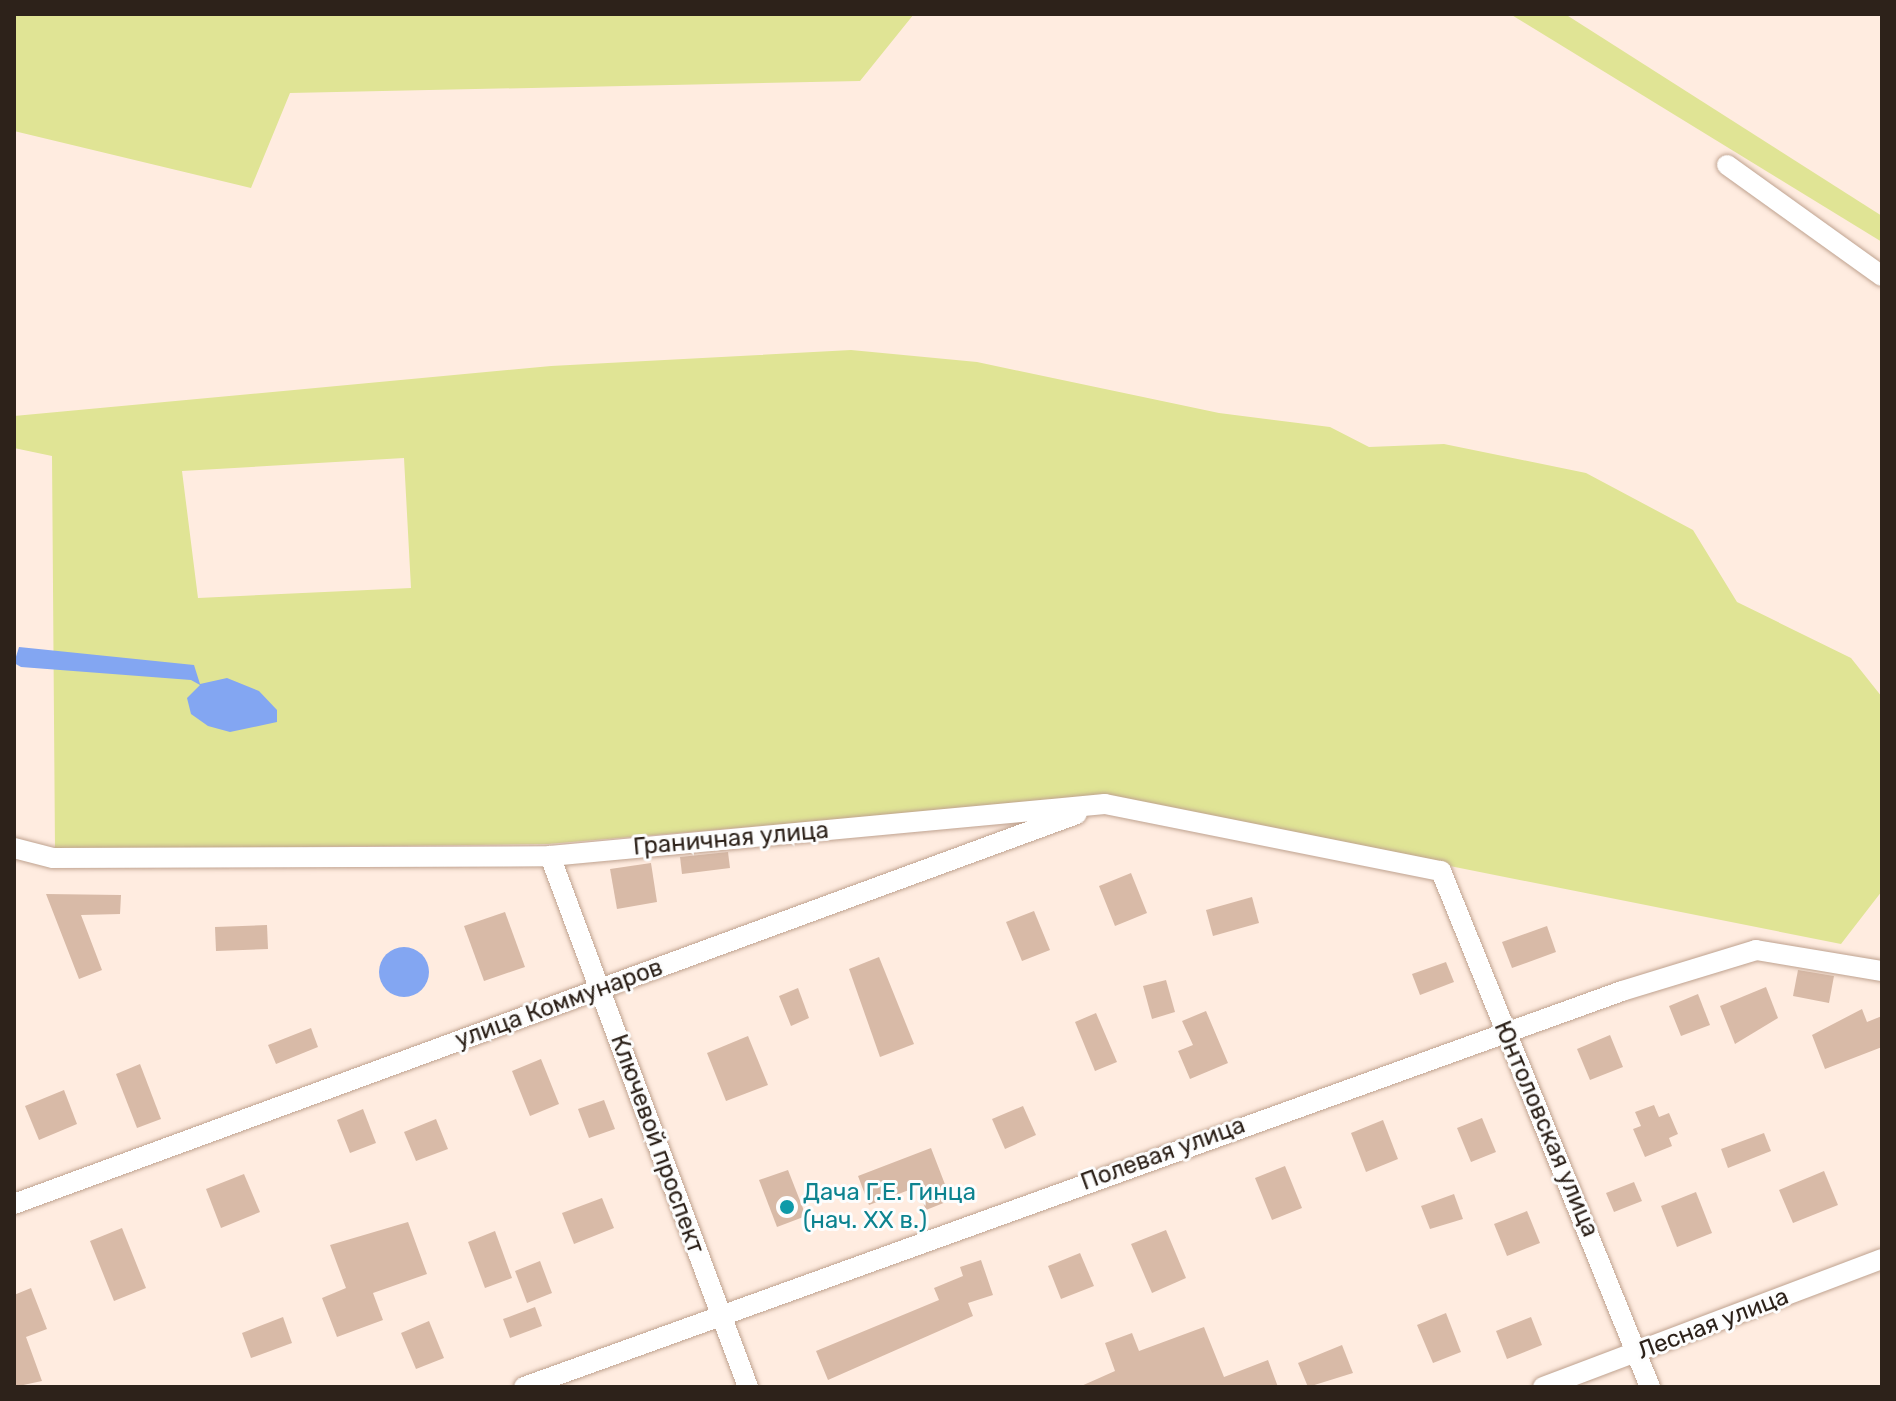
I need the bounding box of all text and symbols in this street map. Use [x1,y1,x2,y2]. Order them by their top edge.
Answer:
street label: Граничная улица [632,816,830,862]
street label: улица Коммунаров [451,953,667,1055]
street label: Юнтоловская улица [1487,1017,1605,1241]
street label: Ключевой проспект [604,1030,710,1258]
street label: Полевая улица [1077,1111,1249,1197]
place label: Дача Г.Е. Гинца (нач. XX в.) [803,1179,976,1235]
marker: Дача Г.Е. Гинца (нач. XX в.) [778,1198,796,1216]
street label: Лесная улица [1633,1282,1793,1366]

